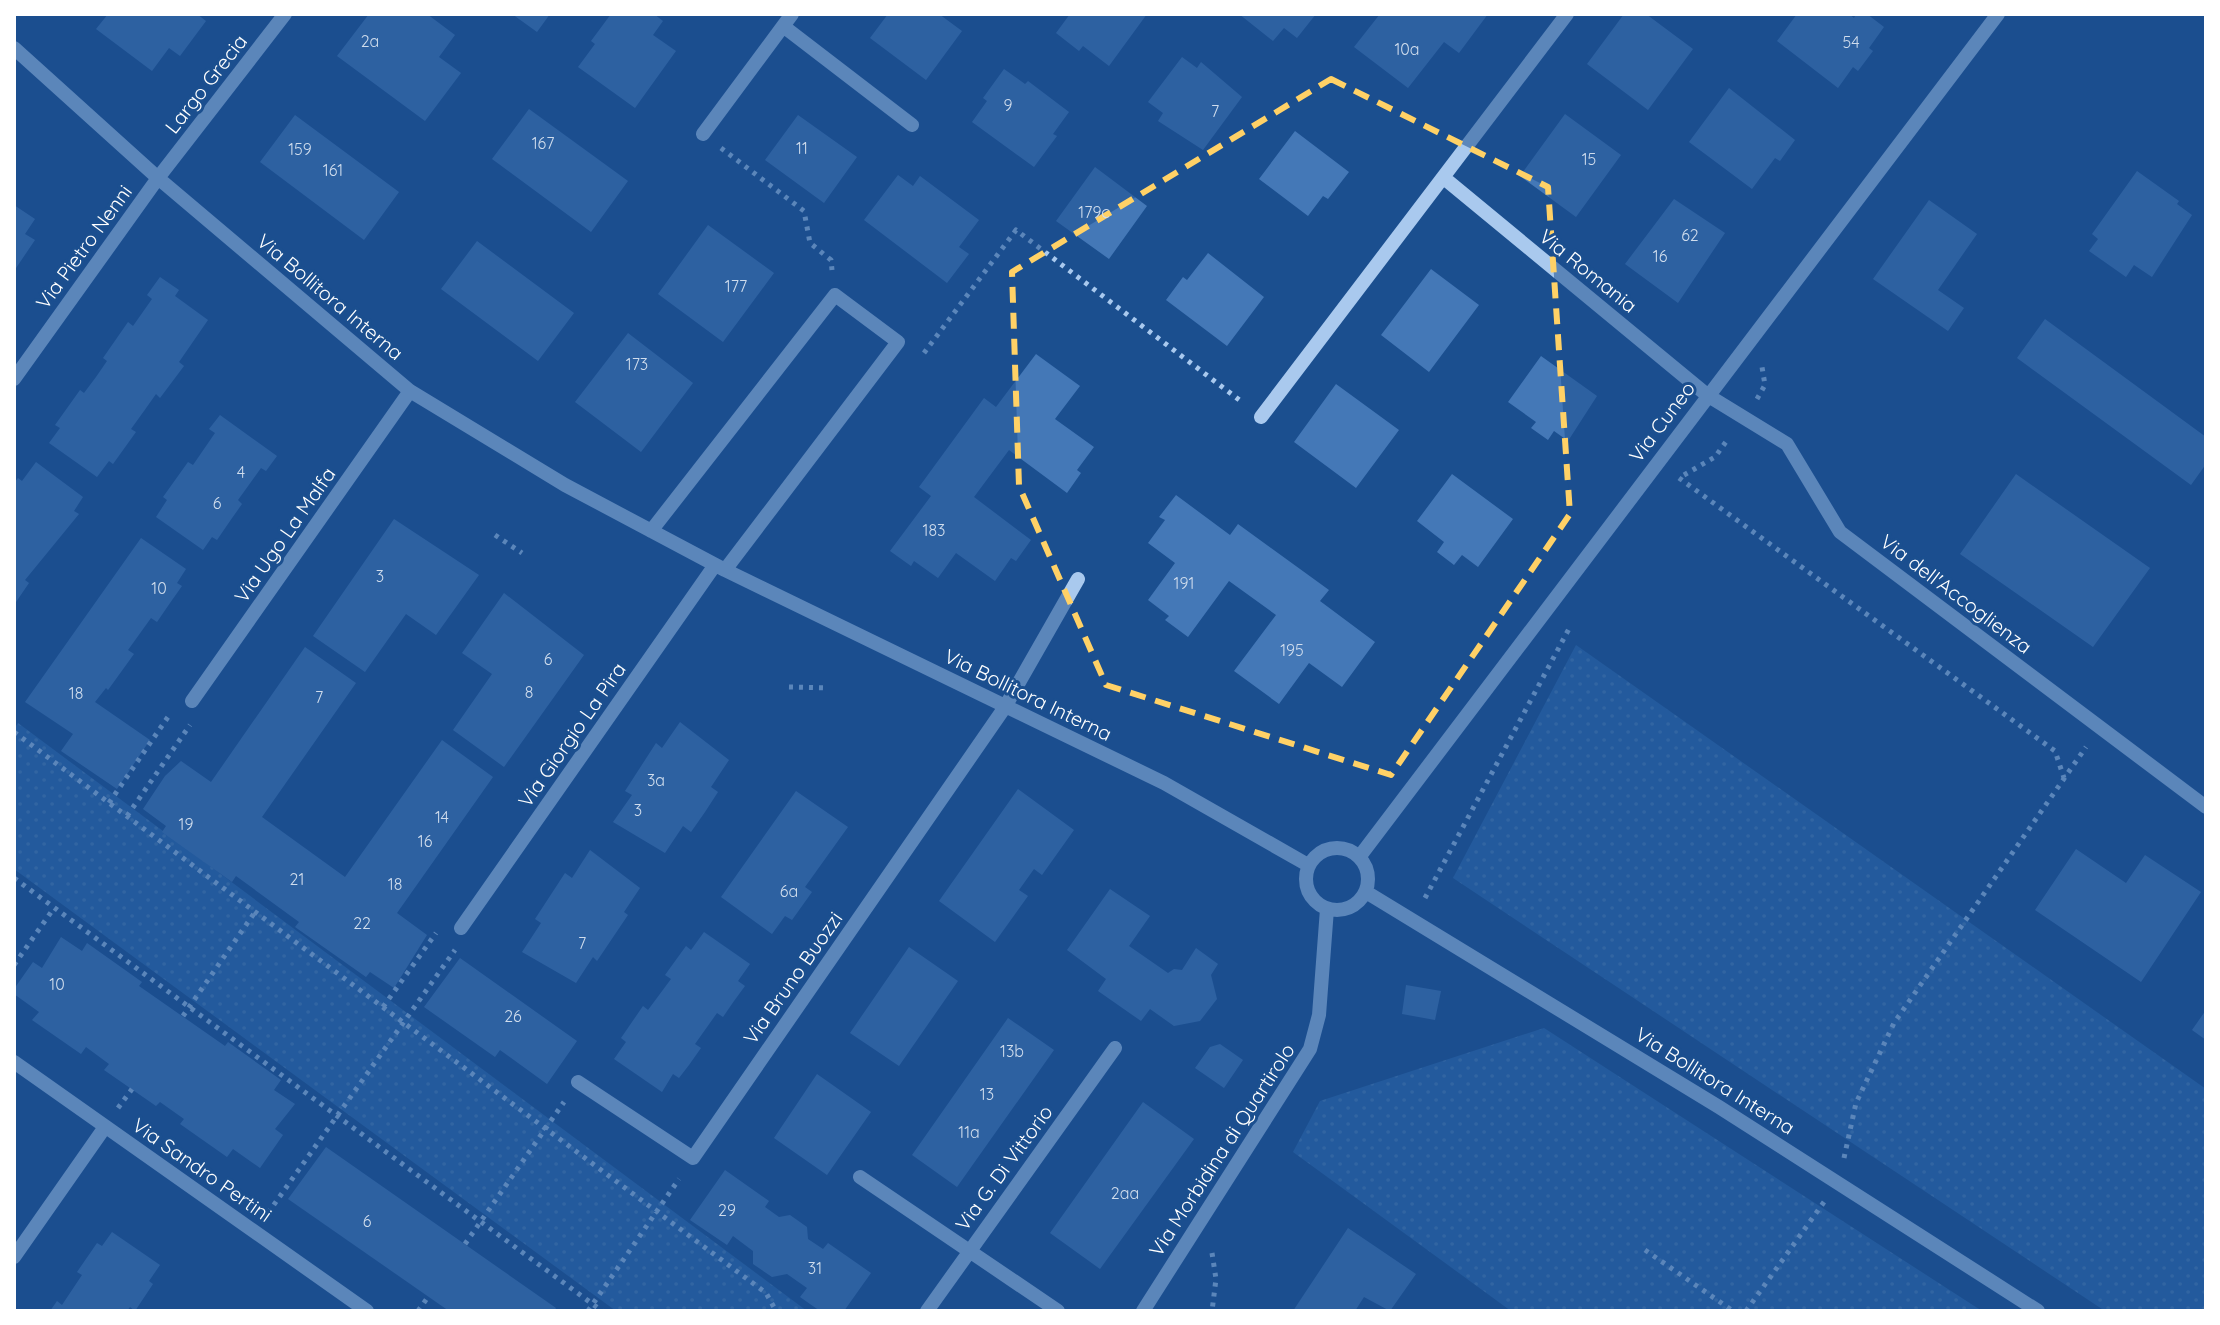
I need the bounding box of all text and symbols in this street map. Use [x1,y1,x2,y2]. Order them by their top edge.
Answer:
street label: Largo Grecia [159,29,252,138]
house number: 2a [361,31,379,51]
house number: 54 [1842,32,1860,52]
house number: 10a [1394,39,1420,59]
house number: 9 [1004,95,1013,115]
house number: 7 [1211,101,1219,121]
house number: 167 [532,133,554,153]
house number: 11 [796,138,808,158]
house number: 159 [288,139,312,159]
house number: 15 [1582,149,1596,169]
house number: 161 [323,160,343,180]
street label: Via Pietro Nenni [30,180,137,314]
house number: 179c [1078,202,1110,222]
street label: Via Romania [1534,223,1642,318]
house number: 62 [1681,225,1699,245]
street label: Via Bollitora Interna [252,228,409,365]
house number: 16 [1653,246,1668,266]
house number: 177 [725,276,747,296]
house number: 173 [626,354,648,374]
street label: Via Cuneo [1623,376,1700,467]
street label: Via Ugo La Malfa [229,462,341,607]
house number: 4 [237,462,245,482]
house number: 6 [213,493,222,513]
house number: 183 [923,520,945,540]
street label: Via dell'Accoglienza [1876,528,2037,659]
house number: 3 [376,566,384,586]
house number: 191 [1174,573,1194,593]
house number: 10 [151,578,167,598]
house number: 195 [1280,640,1304,660]
street label: Via Bollitora Interna [940,643,1116,746]
house number: 6 [544,649,553,669]
street label: Via Giorgio La Pira [512,657,631,812]
house number: 8 [525,682,533,702]
house number: 18 [69,683,83,703]
house number: 7 [315,687,323,707]
house number: 3a [647,770,665,790]
house number: 3 [634,800,642,820]
house number: 14 [435,807,449,827]
house number: 19 [179,814,193,834]
house number: 16 [418,831,433,851]
house number: 21 [290,869,304,889]
house number: 18 [388,874,402,894]
house number: 6a [780,881,798,901]
street label: Via Bruno Buozzi [738,907,848,1049]
house number: 22 [353,913,371,933]
house number: 7 [578,933,586,953]
house number: 10 [49,974,65,994]
house number: 26 [504,1006,522,1026]
street label: Via Bollitora Interna [1631,1021,1800,1140]
street label: Via Morbidina di Quartirolo [1143,1039,1300,1261]
house number: 13b [1000,1041,1024,1061]
house number: 13 [980,1084,994,1104]
street label: Via G. Di Vittorio [950,1100,1058,1236]
street label: Via Sandro Pertini [128,1112,277,1227]
house number: 11a [958,1122,980,1142]
house number: 2aa [1111,1183,1139,1203]
house number: 29 [718,1200,736,1220]
house number: 6 [363,1211,372,1231]
house number: 31 [808,1258,822,1278]

